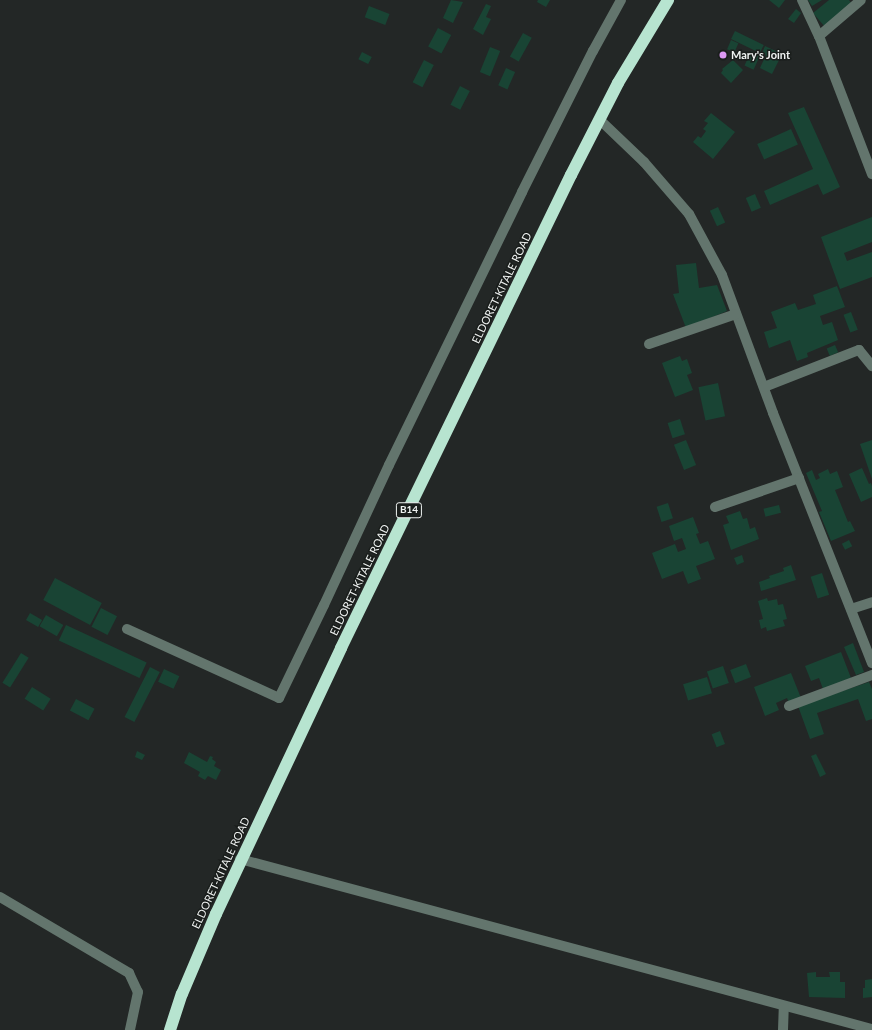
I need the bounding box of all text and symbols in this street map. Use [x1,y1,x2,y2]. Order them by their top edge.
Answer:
place label: Mary's Joint [731,48,790,62]
marker: Mary's Joint [718,50,728,60]
street label: ELDORET-KITALE ROAD [469,230,535,346]
road number: B14 [395,502,423,518]
street label: ELDORET-KITALE ROAD [327,522,393,638]
street label: ELDORET-KITALE ROAD [189,815,253,931]

